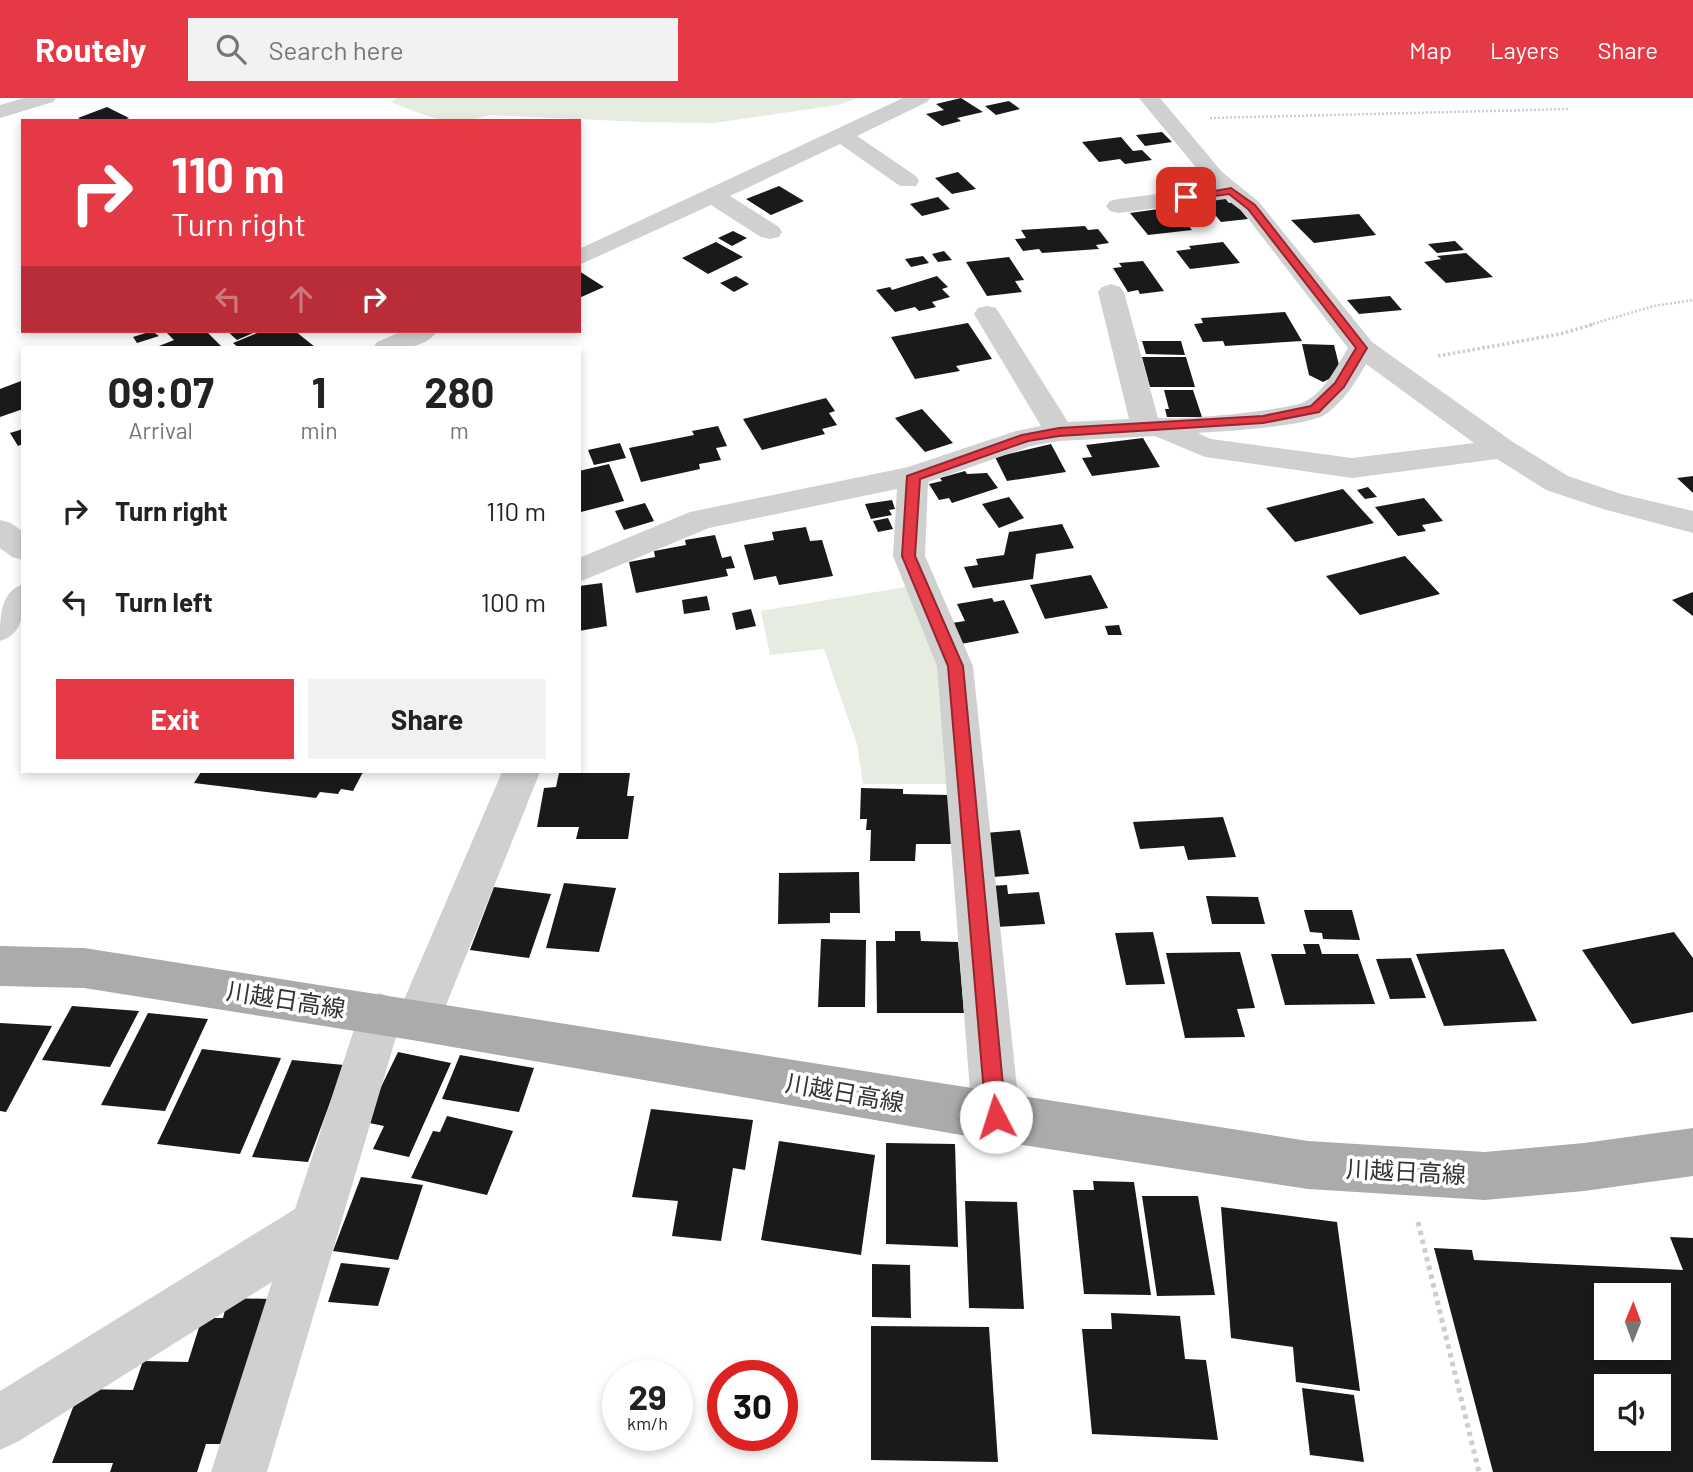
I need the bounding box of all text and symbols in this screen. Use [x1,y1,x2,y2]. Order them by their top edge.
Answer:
search box [188,18,678,81]
text: Routely [35,29,146,69]
icon: search [212,30,250,68]
text: Search here [268,34,404,65]
text: Map [1409,35,1452,64]
text: Layers [1490,35,1559,64]
text: Share [1597,35,1658,64]
text: 110 m [171,144,285,203]
icon: right [56,147,147,238]
pin [1156,167,1216,227]
icon: arrive [1167,178,1205,216]
text: Turn right [171,204,306,242]
icon: left [209,280,247,318]
icon: ahead [282,280,320,318]
icon: right [355,280,393,318]
text: 09:07 [108,366,214,416]
text: 1 [312,366,326,416]
text: 280 [424,366,494,416]
text: Arrival [129,416,193,444]
text: min [300,416,338,444]
text: m [450,416,469,444]
icon: right [56,492,94,530]
text: Turn right [115,495,228,526]
text: 110 m [486,495,546,526]
icon: left [56,583,94,621]
text: Turn left [115,586,213,617]
text: 100 m [481,586,546,617]
button: Exit [56,679,294,759]
button: Share [308,679,546,759]
street label: 川越日高線 [224,975,348,1023]
street label: 川越日高線 [783,1067,907,1117]
position arrow [959,1080,1033,1154]
street label: 川越日高線 [1345,1153,1467,1189]
north arrow [1594,1283,1671,1360]
map controls [1594,1283,1671,1451]
speed limit sign: 30 [707,1360,798,1451]
button: sound [1594,1374,1671,1451]
text: 29 [628,1375,667,1417]
text: km/h [627,1412,668,1434]

